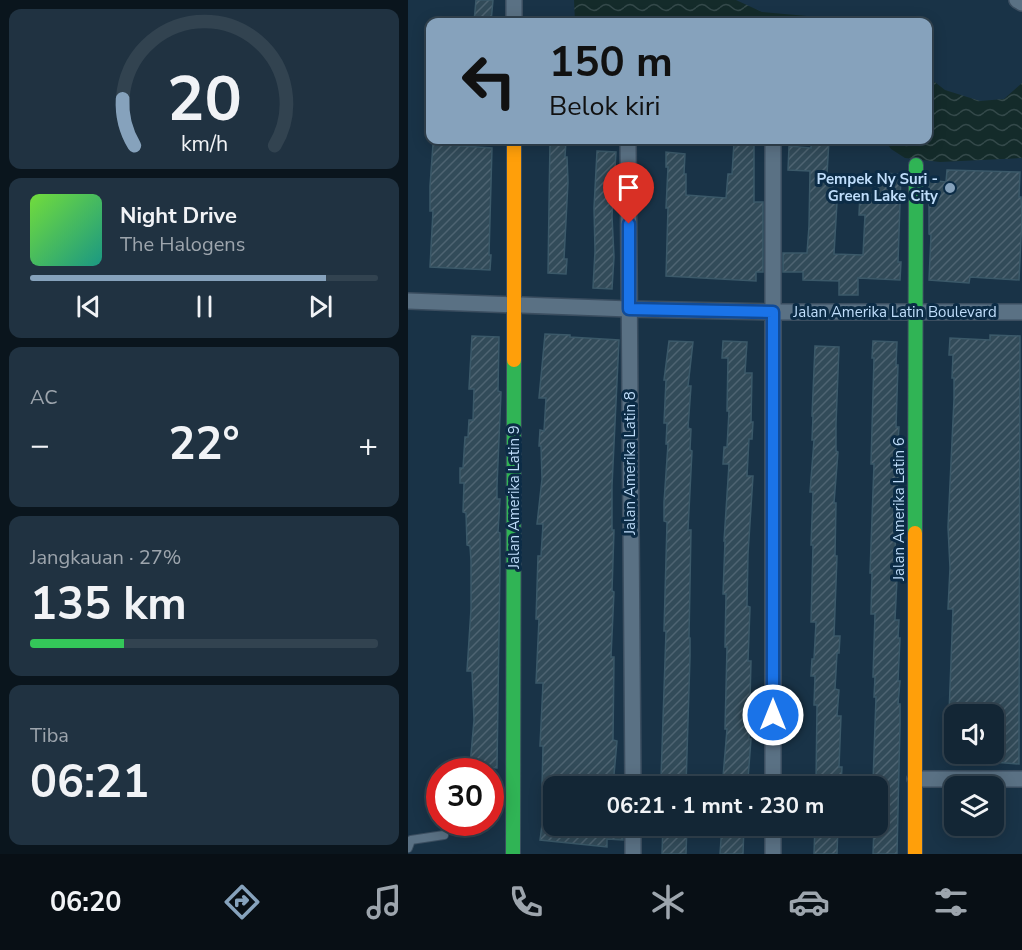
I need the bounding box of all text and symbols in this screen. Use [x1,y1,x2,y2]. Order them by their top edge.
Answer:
text: 150 m [549,34,673,91]
icon: left [450,42,528,120]
text: 20 [167,57,241,142]
text: Belok kiri [549,88,661,125]
text: km/h [180,129,228,159]
pin [603,162,654,224]
place label: Pempek Ny Suri - Green Lake City [817,169,938,206]
icon: arrive [612,171,645,204]
marker: Pempek Ny Suri - Green Lake City [943,181,957,195]
text: Night Drive [120,201,237,231]
text: The Halogens [120,231,245,258]
icon: previous [72,290,105,323]
icon: pause [188,290,221,323]
icon: next [304,290,337,323]
street label: Jalan Amerika Latin Boulevard [792,302,997,322]
text: AC [30,384,58,411]
street label: Jalan Amerika Latin 8 [620,391,640,536]
text: 22° [168,414,240,475]
text: − [30,423,50,468]
text: + [358,423,378,468]
street label: Jalan Amerika Latin 9 [504,425,524,570]
street label: Jalan Amerika Latin 6 [889,437,909,582]
text: Jangkauan · 27% [30,544,181,571]
text: 135 km [30,574,187,635]
position arrow [741,683,805,747]
map controls [944,704,1004,836]
button: sound [944,704,1004,764]
text: Tiba [30,722,69,749]
text: 06:21 [30,752,149,813]
speed limit sign: 30 [426,758,504,836]
button: layers [944,776,1004,836]
text: 06:21 · 1 mnt · 230 m [607,791,824,821]
icon: directions [221,881,263,923]
icon: music [363,881,405,923]
icon: phone [505,881,547,923]
icon: climate [647,881,689,923]
icon: car [788,881,830,923]
icon: filters [930,881,972,923]
text: 06:20 [50,884,121,921]

